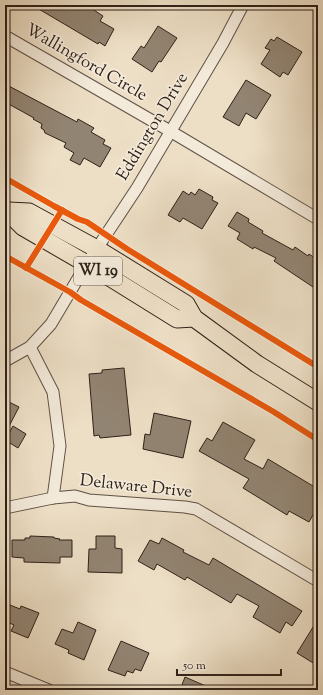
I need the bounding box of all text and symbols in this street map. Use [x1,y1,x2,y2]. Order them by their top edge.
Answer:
street label: Wallingford Circle [21,18,152,108]
street label: Eddington Drive [111,68,195,185]
road number: WI 19 [74,257,122,285]
street label: Delaware Drive [79,469,193,505]
scale bar [177,651,281,677]
text: 50 m [182,657,206,675]

